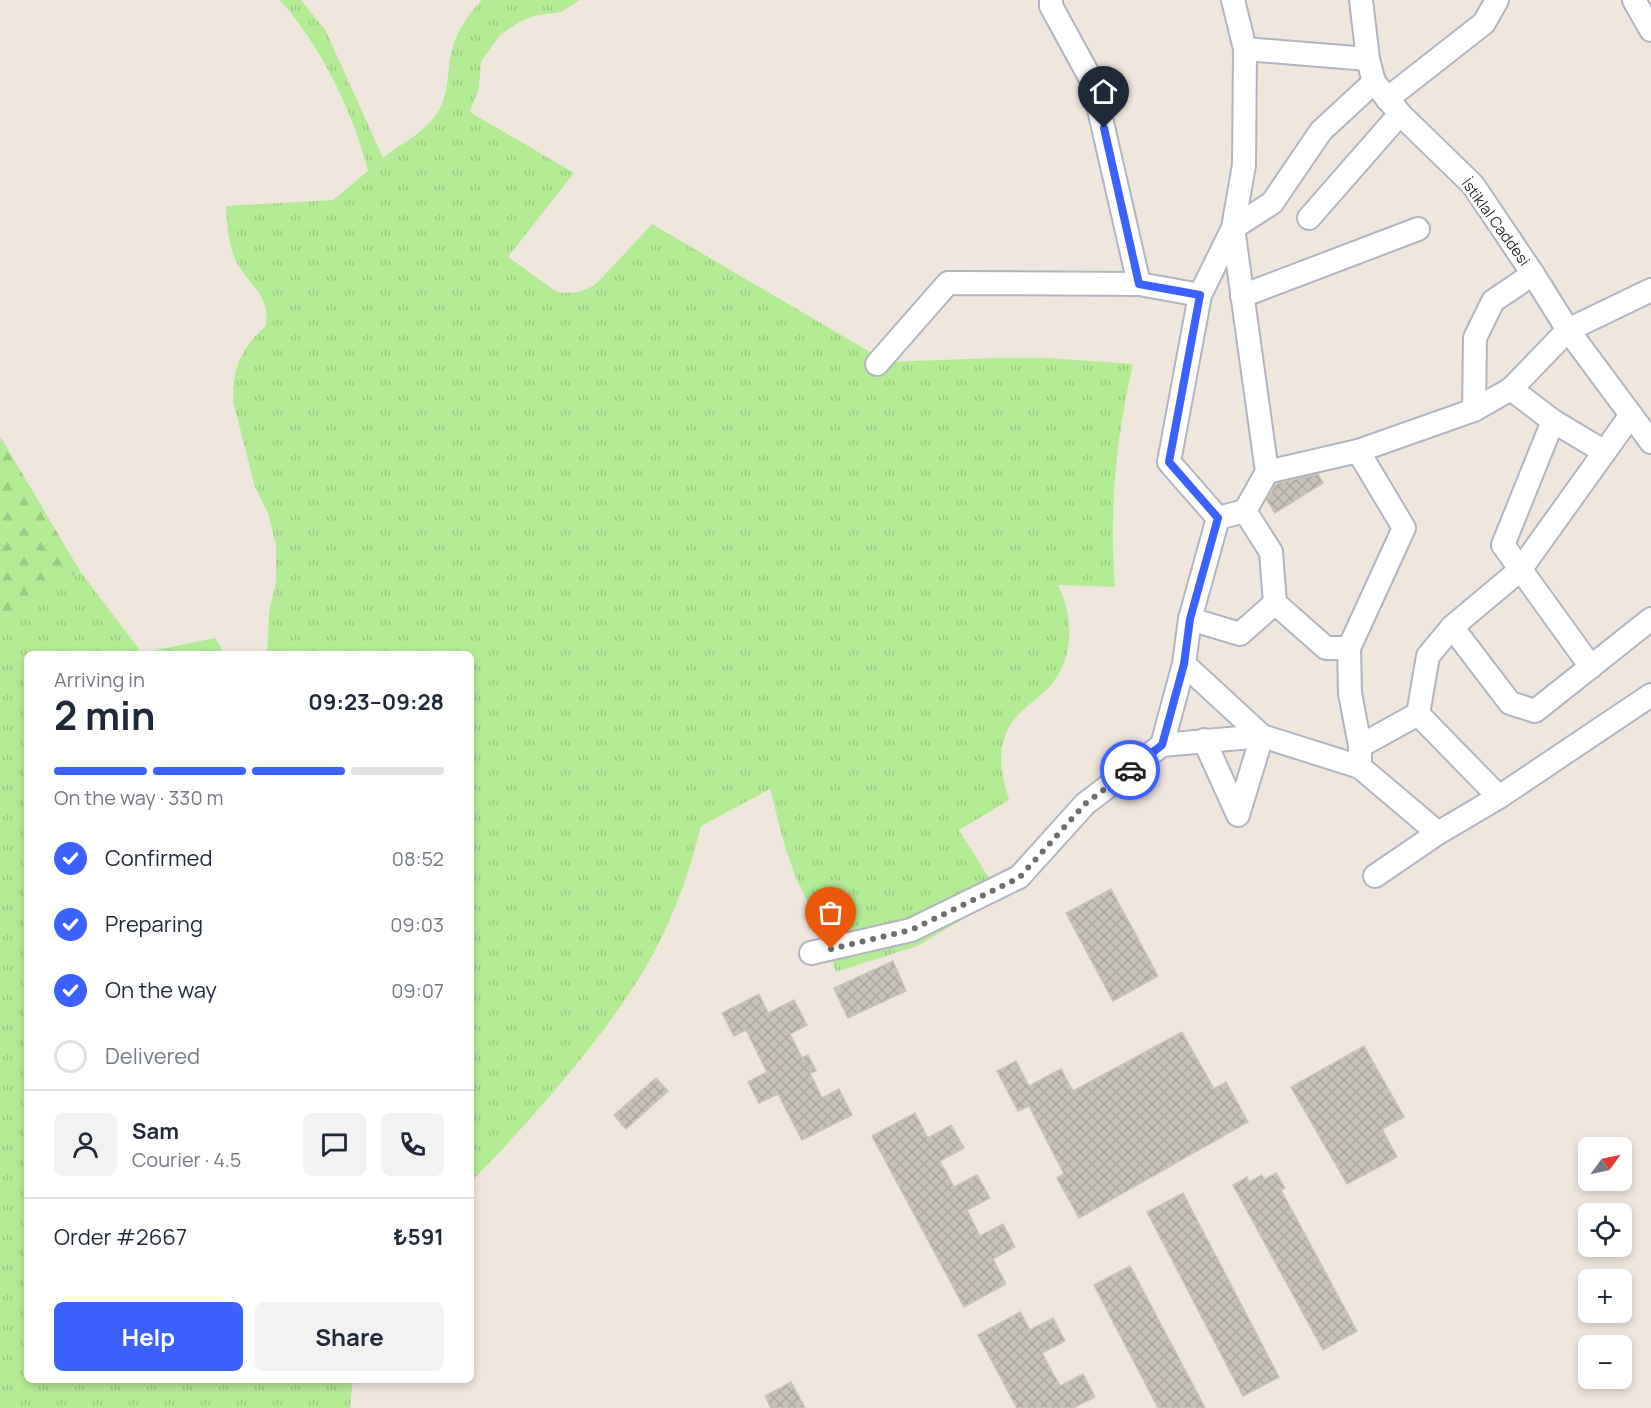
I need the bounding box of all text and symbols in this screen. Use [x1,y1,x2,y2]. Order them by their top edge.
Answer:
pin [1078,66,1129,128]
icon: home [1087,75,1120,108]
street label: İstiklal Caddesi [1457,174,1535,270]
text: Arriving in [54,666,145,693]
text: 09:23–09:28 [308,687,444,717]
text: 2 min [54,688,155,742]
courier [1100,740,1160,800]
icon: car [1114,754,1147,787]
text: On the way · 330 m [54,784,224,811]
icon: check [54,842,87,875]
text: Confirmed [105,843,213,873]
text: 08:52 [392,845,444,872]
pin [805,887,856,949]
icon: bag [814,896,847,929]
icon: check [54,908,87,941]
text: Preparing [105,909,203,939]
text: 09:03 [390,911,444,938]
icon: check [54,974,87,1007]
text: On the way [105,975,217,1005]
text: 09:07 [391,977,444,1004]
text: Delivered [105,1041,200,1071]
button: person [54,1113,117,1176]
button: chat [303,1113,366,1176]
button: phone [381,1113,444,1176]
text: Sam [132,1116,179,1146]
north arrow [1578,1137,1632,1191]
map controls [1578,1137,1632,1389]
text: Courier · 4.5 [132,1146,241,1173]
button: locate [1578,1203,1632,1257]
text: Order #2667 [54,1222,187,1252]
text: ₺591 [393,1222,444,1252]
button: + [1578,1269,1632,1323]
button: Help [54,1302,243,1371]
button: Share [255,1302,444,1371]
button: − [1578,1335,1632,1389]

